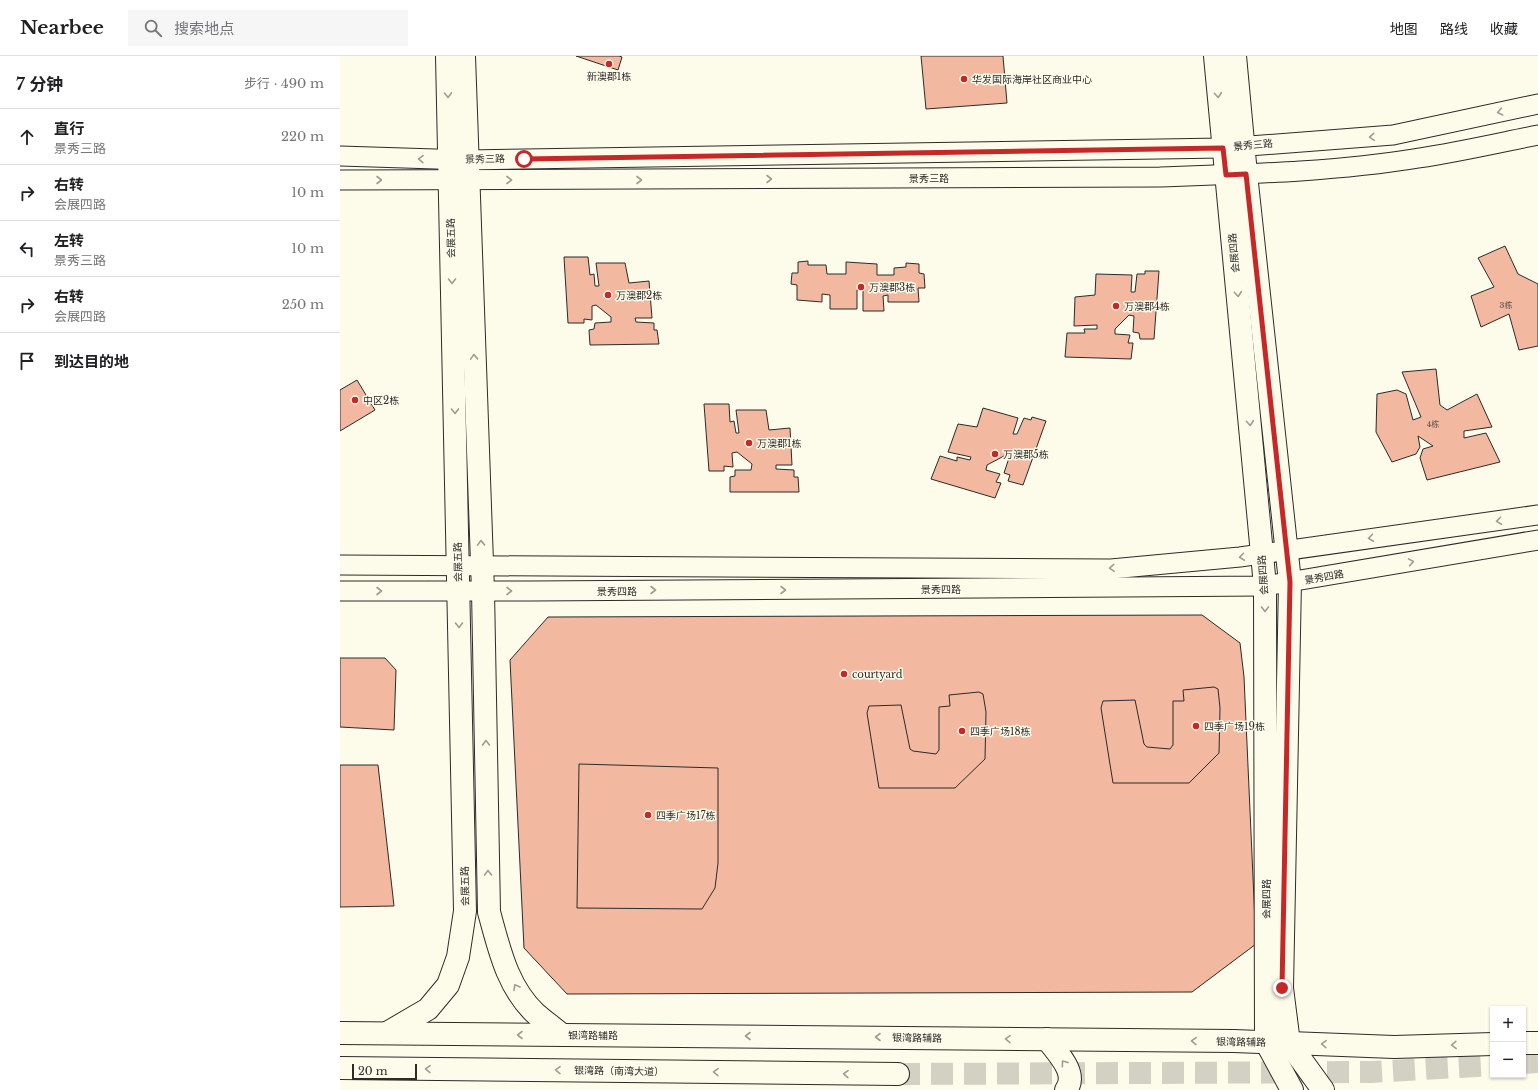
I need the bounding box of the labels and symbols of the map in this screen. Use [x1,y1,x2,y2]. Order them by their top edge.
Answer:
marker: 新澳郡1栋 [604,59,614,69]
place label: 新澳郡1栋 [587,70,631,83]
place label: 华发国际海岸社区商业中心 [972,73,1092,86]
marker: 华发国际海岸社区商业中心 [959,74,969,84]
one-way arrow [444,92,452,98]
one-way arrow [1214,92,1223,98]
one-way arrow [1497,108,1503,116]
one-way arrow [1369,132,1375,141]
street label: 景秀三路 [1233,137,1273,153]
route start [515,150,533,168]
street label: 景秀三路 [465,152,505,166]
one-way arrow [418,154,424,163]
street label: 景秀三路 [909,172,949,185]
one-way arrow [766,175,772,183]
one-way arrow [376,176,382,184]
one-way arrow [506,176,512,184]
one-way arrow [636,176,642,184]
street label: 会展五路 [444,218,458,258]
street label: 会展四路 [1226,233,1242,273]
one-way arrow [448,278,456,284]
place label: 万澳郡3栋 [869,281,915,294]
marker: 万澳郡3栋 [856,282,866,292]
place label: 万澳郡2栋 [616,289,662,302]
marker: 万澳郡2栋 [603,290,613,300]
one-way arrow [1233,291,1242,297]
place label: 万澳郡4栋 [1124,300,1170,313]
house number: 3栋 [1500,300,1512,310]
marker: 万澳郡4栋 [1111,301,1121,311]
one-way arrow [470,354,478,360]
place label: 中区2栋 [363,394,399,407]
marker: 中区2栋 [350,395,360,405]
one-way arrow [451,408,459,414]
house number: 4栋 [1427,419,1439,429]
one-way arrow [1245,420,1254,426]
place label: 万澳郡1栋 [757,437,801,450]
marker: 万澳郡1栋 [744,438,754,448]
place label: 万澳郡5栋 [1003,448,1049,461]
marker: 万澳郡5栋 [990,449,1000,459]
one-way arrow [1496,516,1502,525]
one-way arrow [1368,533,1374,542]
one-way arrow [477,540,485,546]
street label: 会展五路 [451,542,465,582]
one-way arrow [1239,552,1245,561]
street label: 会展四路 [1255,555,1271,595]
one-way arrow [1408,558,1414,567]
one-way arrow [1109,564,1115,573]
street label: 景秀四路 [1303,567,1345,587]
street label: 景秀四路 [921,583,961,596]
street label: 景秀四路 [597,585,637,598]
one-way arrow [650,586,656,594]
one-way arrow [780,586,786,594]
one-way arrow [376,587,382,595]
one-way arrow [506,587,512,595]
one-way arrow [1261,606,1269,612]
one-way arrow [455,622,463,628]
place label: courtyard [852,668,903,681]
marker: courtyard [839,669,849,679]
place label: 四季广场19栋 [1204,720,1265,733]
marker: 四季广场19栋 [1191,721,1201,731]
place label: 四季广场18栋 [970,725,1031,738]
marker: 四季广场18栋 [957,726,967,736]
one-way arrow [482,740,490,746]
place label: 四季广场17栋 [656,809,715,822]
marker: 四季广场17栋 [643,810,653,820]
street label: 会展五路 [458,866,472,906]
one-way arrow [484,870,492,876]
street label: 会展四路 [1260,879,1273,919]
route end [1273,979,1291,997]
one-way arrow [513,984,520,992]
street label: 银湾路辅路 [568,1029,618,1042]
one-way arrow [517,1030,523,1039]
street label: 银湾路辅路 [892,1031,942,1045]
one-way arrow [745,1032,751,1040]
one-way arrow [875,1033,881,1041]
one-way arrow [1005,1035,1011,1043]
street label: 银湾路辅路 [1216,1035,1266,1049]
one-way arrow [1191,1037,1197,1045]
one-way arrow [1321,1040,1327,1049]
one-way arrow [1451,1041,1457,1049]
one-way arrow [1061,1060,1069,1067]
scale bar [352,1062,417,1081]
street label: 银湾路（南湾大道） [574,1064,664,1078]
one-way arrow [425,1065,431,1073]
one-way arrow [555,1066,561,1074]
one-way arrow [713,1068,719,1076]
one-way arrow [843,1070,849,1078]

